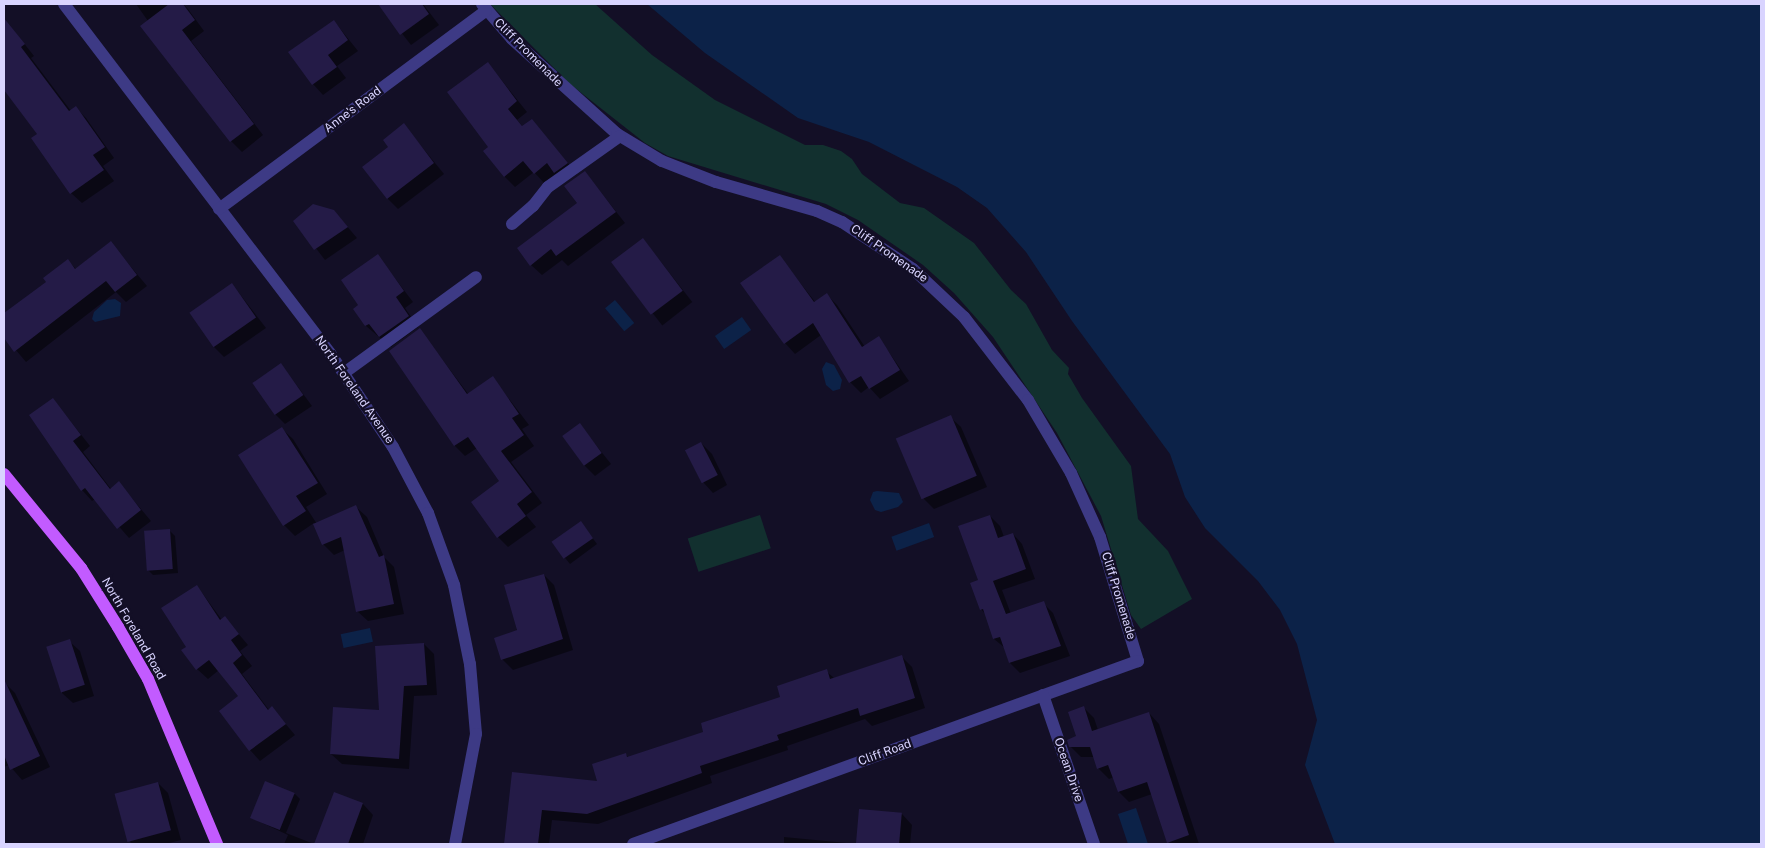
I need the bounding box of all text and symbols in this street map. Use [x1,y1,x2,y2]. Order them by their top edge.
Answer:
street label: Cliff Promenade [491,16,565,90]
street label: Anne's Road [322,84,384,136]
street label: Cliff Promenade [848,222,930,286]
street label: North Foreland Avenue [311,333,397,447]
street label: Cliff Promenade [1098,551,1138,641]
street label: North Foreland Road [98,575,168,683]
street label: Ocean Drive [1050,736,1086,804]
street label: Cliff Road [857,737,913,769]

